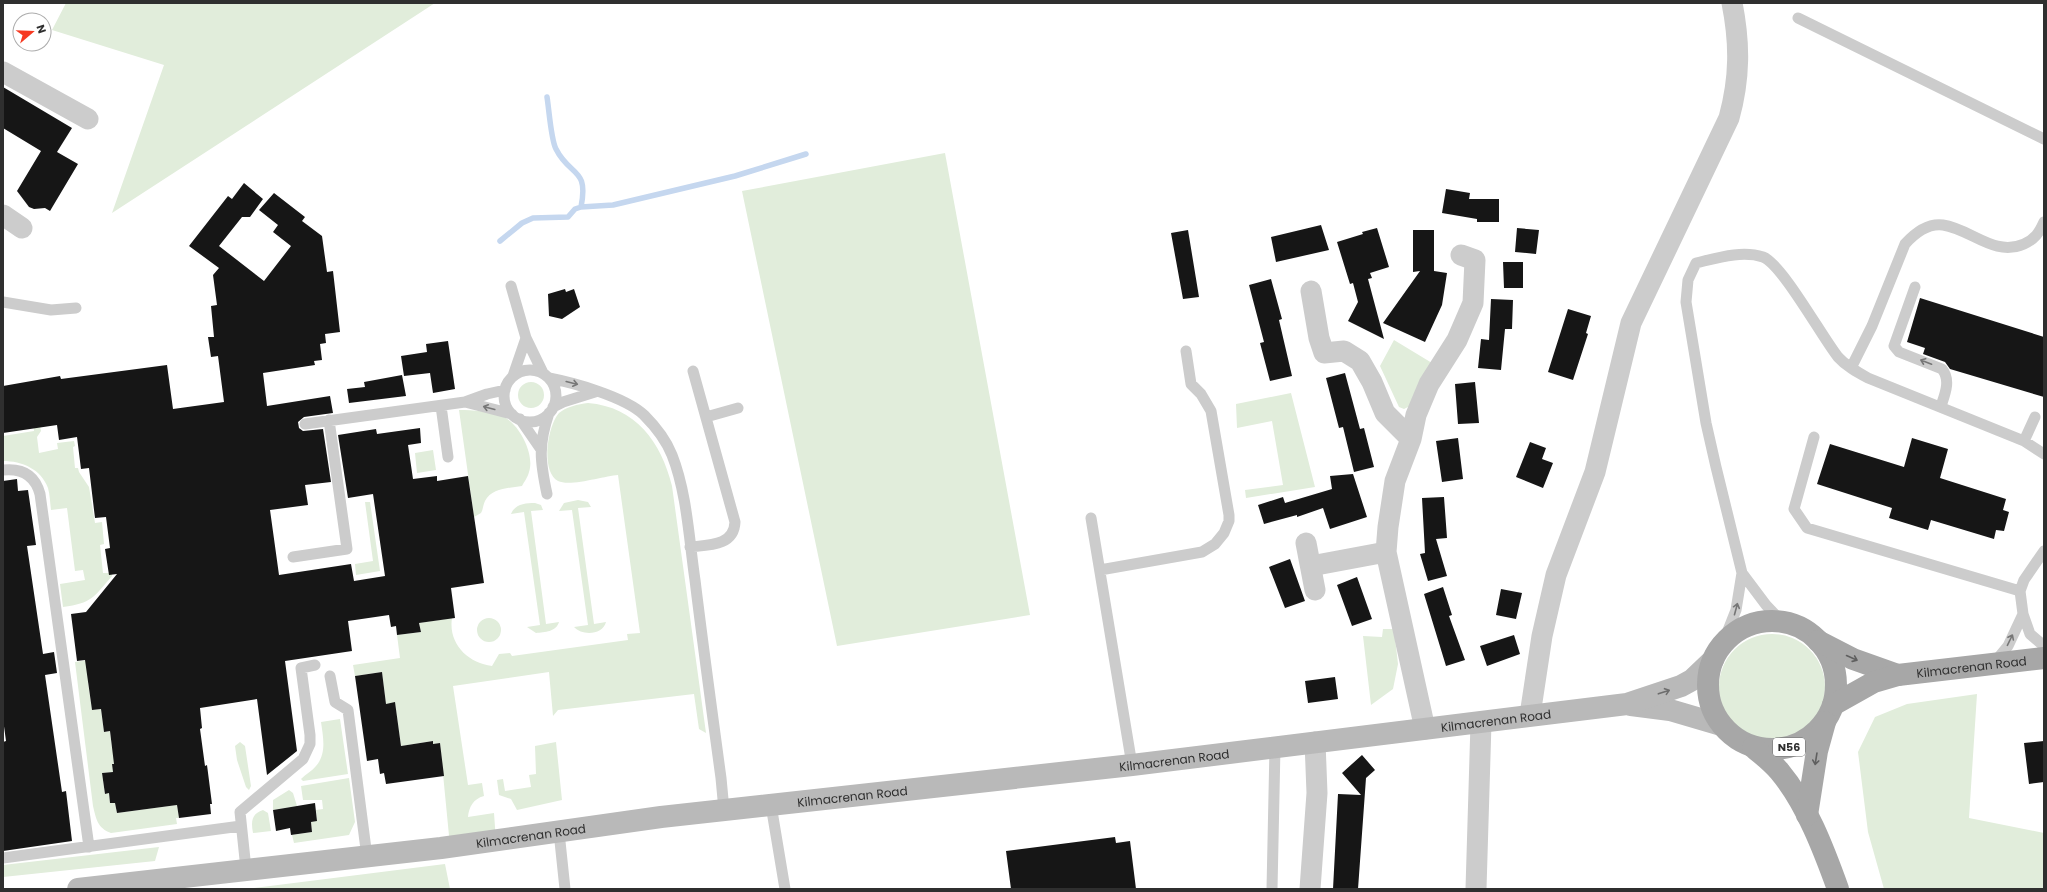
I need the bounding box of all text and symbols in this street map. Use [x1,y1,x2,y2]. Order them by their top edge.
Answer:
north arrow [12,12,52,52]
text: N [33,22,50,35]
one-way arrow [1920,358,1932,366]
one-way arrow [566,380,579,387]
one-way arrow [482,404,495,411]
one-way arrow [1733,603,1740,616]
one-way arrow [2007,634,2014,646]
street label: Kilmacrenan Road [1915,652,2028,681]
one-way arrow [1846,655,1858,662]
one-way arrow [1657,688,1670,695]
street label: Kilmacrenan Road [1440,705,1552,735]
road number: N56 [1773,738,1805,756]
street label: Kilmacrenan Road [1118,745,1230,775]
one-way arrow [1812,752,1820,765]
street label: Kilmacrenan Road [796,781,908,810]
street label: Kilmacrenan Road [475,819,587,851]

